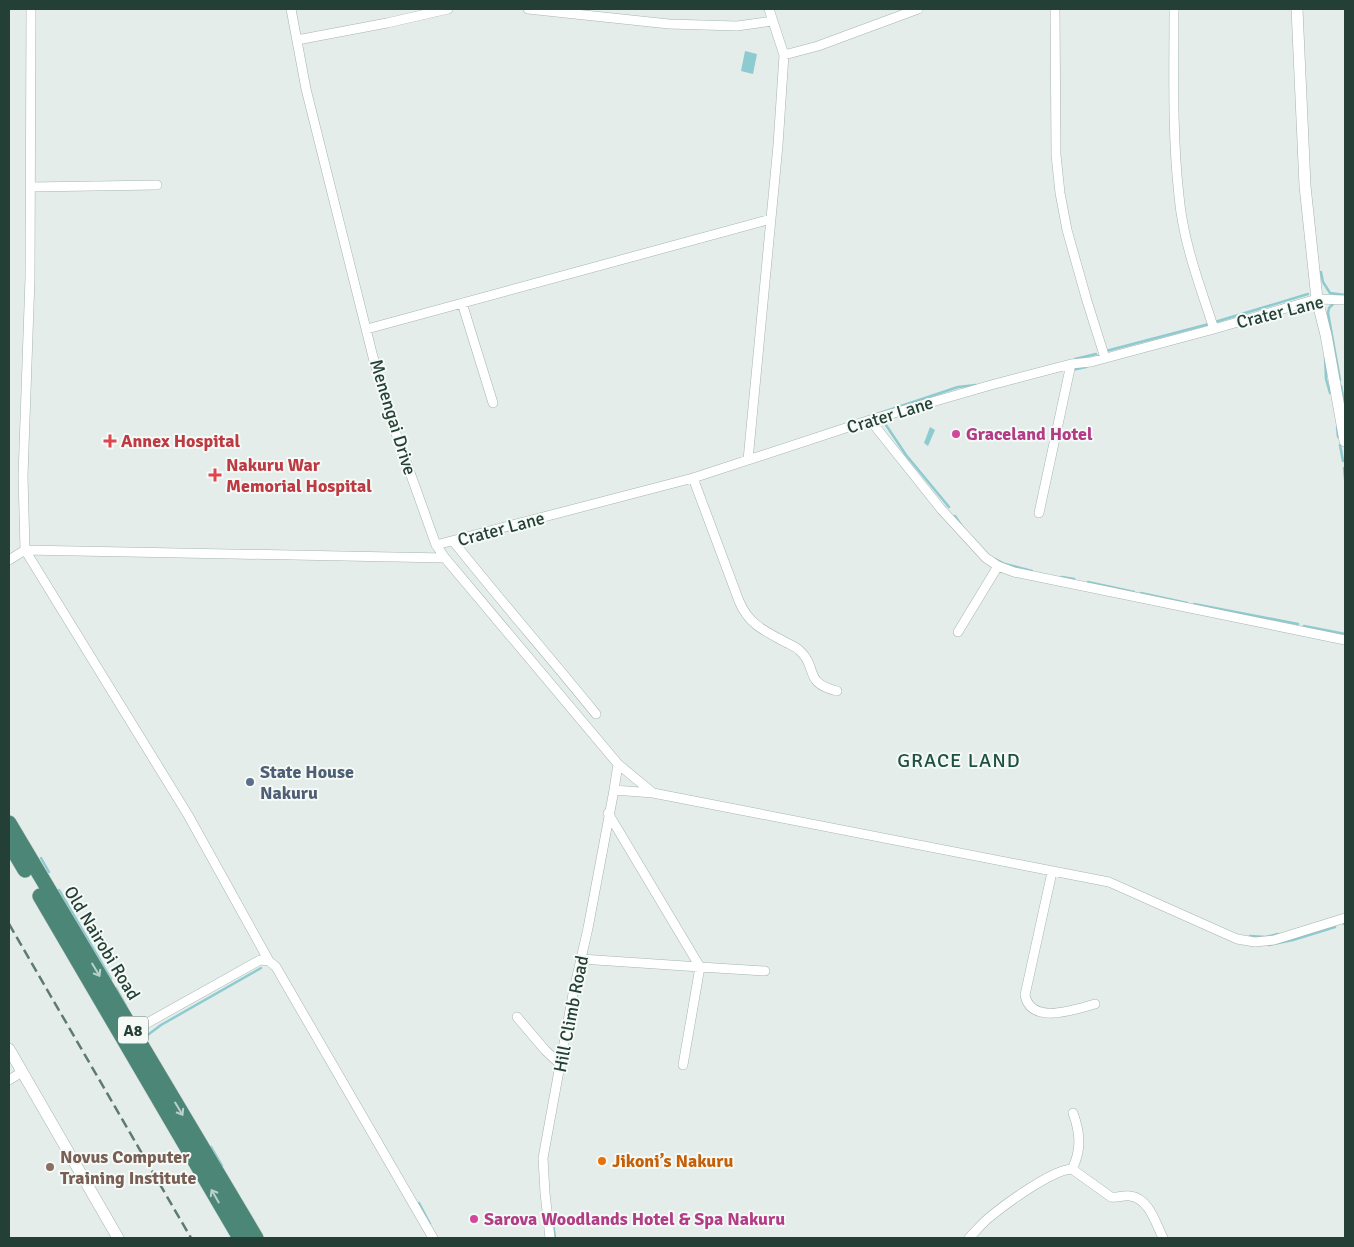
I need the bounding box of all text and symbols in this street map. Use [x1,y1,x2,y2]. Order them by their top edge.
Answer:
street label: Crater Lane [1234,291,1326,333]
street label: Menengai Drive [365,356,421,478]
street label: Crater Lane [844,391,936,439]
place label: Graceland Hotel [966,423,1093,445]
marker: Graceland Hotel [950,428,962,440]
place label: Annex Hospital [121,430,240,452]
marker: Annex Hospital [103,434,117,448]
place label: Nakuru War Memorial Hospital [226,454,372,497]
marker: Nakuru War Memorial Hospital [208,468,222,482]
street label: Crater Lane [455,507,547,551]
district label: GRACE LAND [897,748,1021,773]
place label: State House Nakuru [260,761,354,804]
marker: State House Nakuru [244,776,256,788]
street label: Old Nairobi Road [59,882,145,1004]
street label: Hill Climb Road [549,954,593,1074]
one-way arrow [92,962,102,976]
road number: A8 [118,1016,148,1044]
one-way arrow [175,1102,185,1116]
place label: Novus Computer Training Institute [60,1146,196,1189]
place label: Jikoni’s Nakuru [612,1150,733,1172]
marker: Jikoni’s Nakuru [596,1155,608,1167]
marker: Novus Computer Training Institute [44,1161,56,1173]
one-way arrow [210,1189,220,1204]
place label: Sarova Woodlands Hotel & Spa Nakuru [484,1208,785,1230]
marker: Sarova Woodlands Hotel & Spa Nakuru [468,1213,480,1225]

